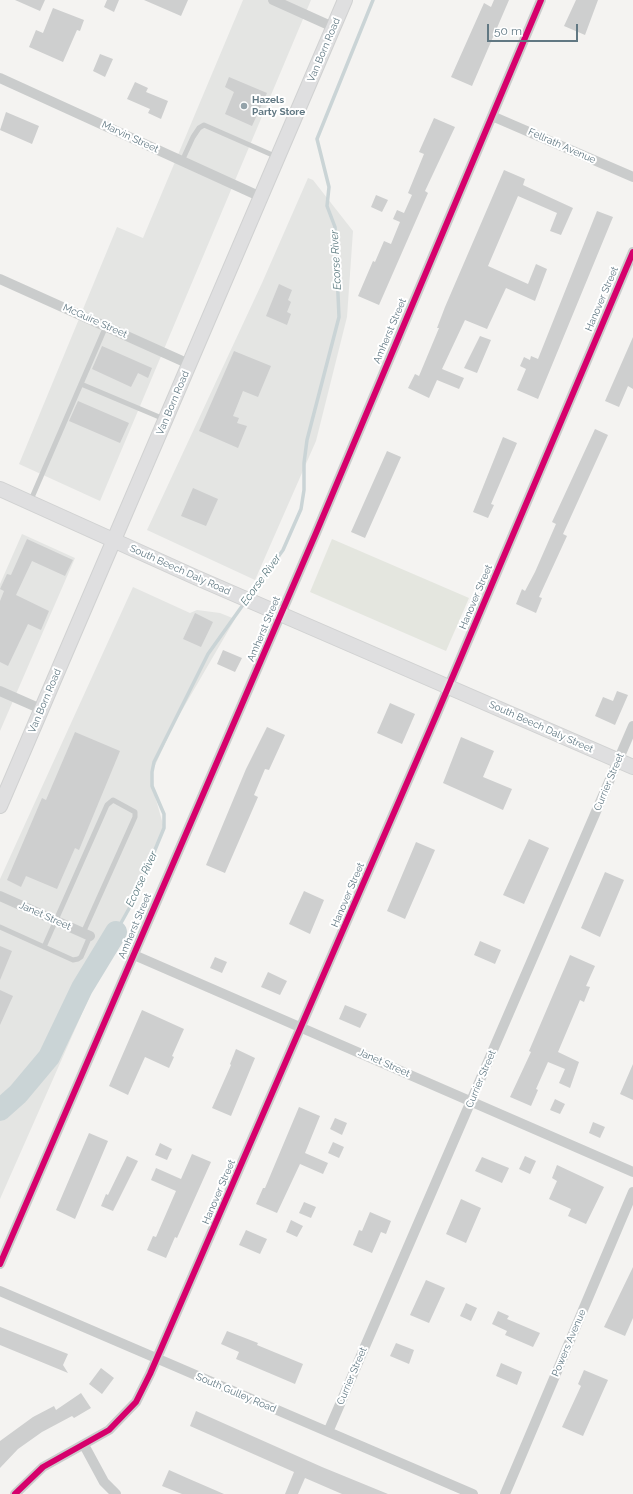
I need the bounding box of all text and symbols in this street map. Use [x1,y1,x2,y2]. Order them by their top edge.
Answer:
street label: Van Born Road [305,16,343,84]
scale bar [489,16,580,42]
text: 50 m [494,24,522,38]
place label: Hazels Party Store [252,94,305,118]
marker: Hazels Party Store [239,101,249,111]
street label: Marvin Street [100,119,160,155]
street label: Fellrath Avenue [526,126,598,166]
water label: Ecorse River [328,230,344,290]
street label: Hanover Street [583,265,621,333]
street label: Amherst Street [371,297,409,365]
street label: McGuire Street [61,302,129,340]
street label: Van Born Road [154,369,192,437]
street label: South Beech Daly Road [128,542,232,598]
water label: Ecorse River [238,552,284,608]
street label: Hanover Street [457,563,495,631]
street label: Amherst Street [245,595,283,663]
street label: Van Born Road [26,667,64,735]
street label: South Beech Daly Street [487,699,595,755]
street label: Currier Street [591,751,627,813]
water label: Ecorse River [123,849,161,909]
street label: Hanover Street [329,861,367,929]
street label: Amherst Street [116,892,154,960]
street label: Janet Street [17,899,73,933]
street label: Janet Street [356,1046,412,1080]
street label: Currier Street [463,1048,499,1110]
street label: Hanover Street [200,1158,238,1226]
street label: Powers Avenue [549,1308,589,1378]
street label: Currier Street [334,1345,370,1407]
street label: South Gulley Road [194,1371,278,1415]

